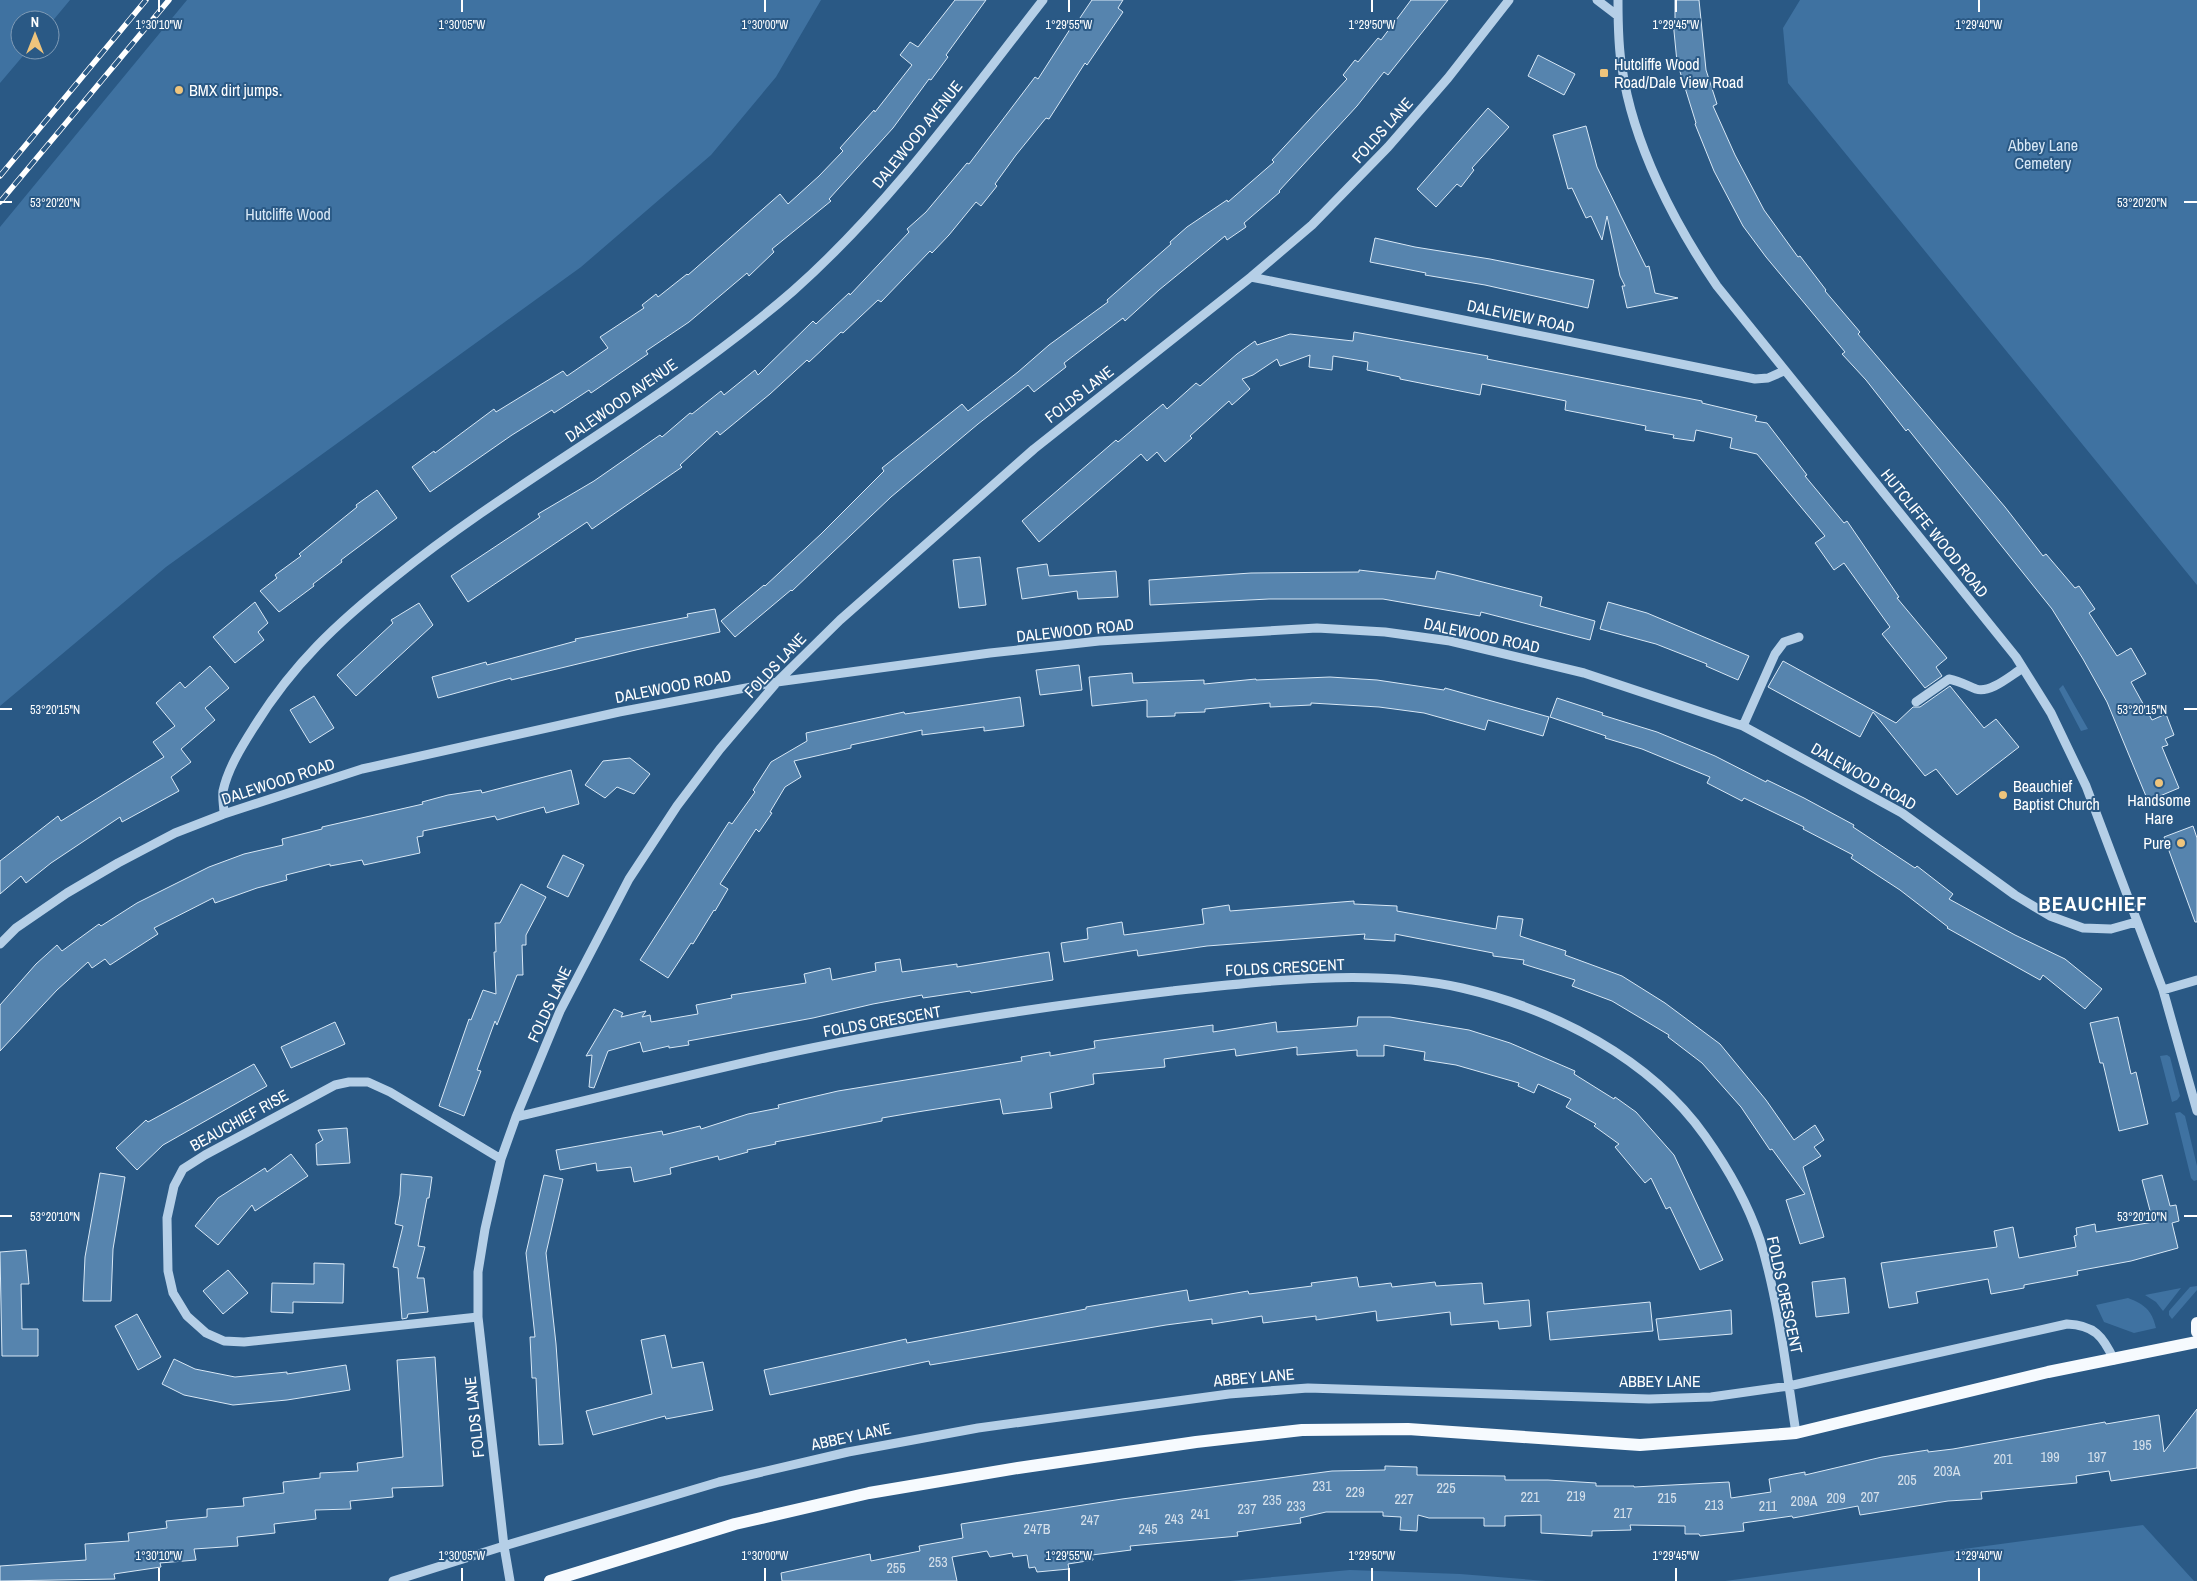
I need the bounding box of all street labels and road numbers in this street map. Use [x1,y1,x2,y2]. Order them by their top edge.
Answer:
street label: DALEWOOD AVENUE [867,76,967,192]
street label: FOLDS LANE [1347,92,1417,168]
street label: DALEVIEW ROAD [1465,294,1577,338]
street label: DALEWOOD AVENUE [560,353,682,447]
street label: FOLDS LANE [1040,360,1118,428]
street label: HUTCLIFFE WOOD ROAD [1876,464,1994,602]
street label: DALEWOOD ROAD [1422,612,1542,658]
street label: DALEWOOD ROAD [1015,613,1135,647]
street label: FOLDS LANE [739,628,811,702]
street label: DALEWOOD ROAD [613,664,733,708]
street label: DALEWOOD ROAD [1807,737,1921,815]
street label: DALEWOOD ROAD [218,752,338,810]
street label: FOLDS CRESCENT [1225,953,1345,981]
street label: FOLDS LANE [522,962,576,1046]
street label: FOLDS CRESCENT [821,1000,943,1042]
street label: BEAUCHIEF RISE [186,1084,292,1156]
street label: FOLDS CRESCENT [1762,1234,1808,1356]
street label: ABBEY LANE [1211,1362,1296,1392]
street label: ABBEY LANE [1618,1370,1701,1392]
street label: FOLDS LANE [459,1375,489,1459]
street label: ABBEY LANE [808,1417,893,1455]

